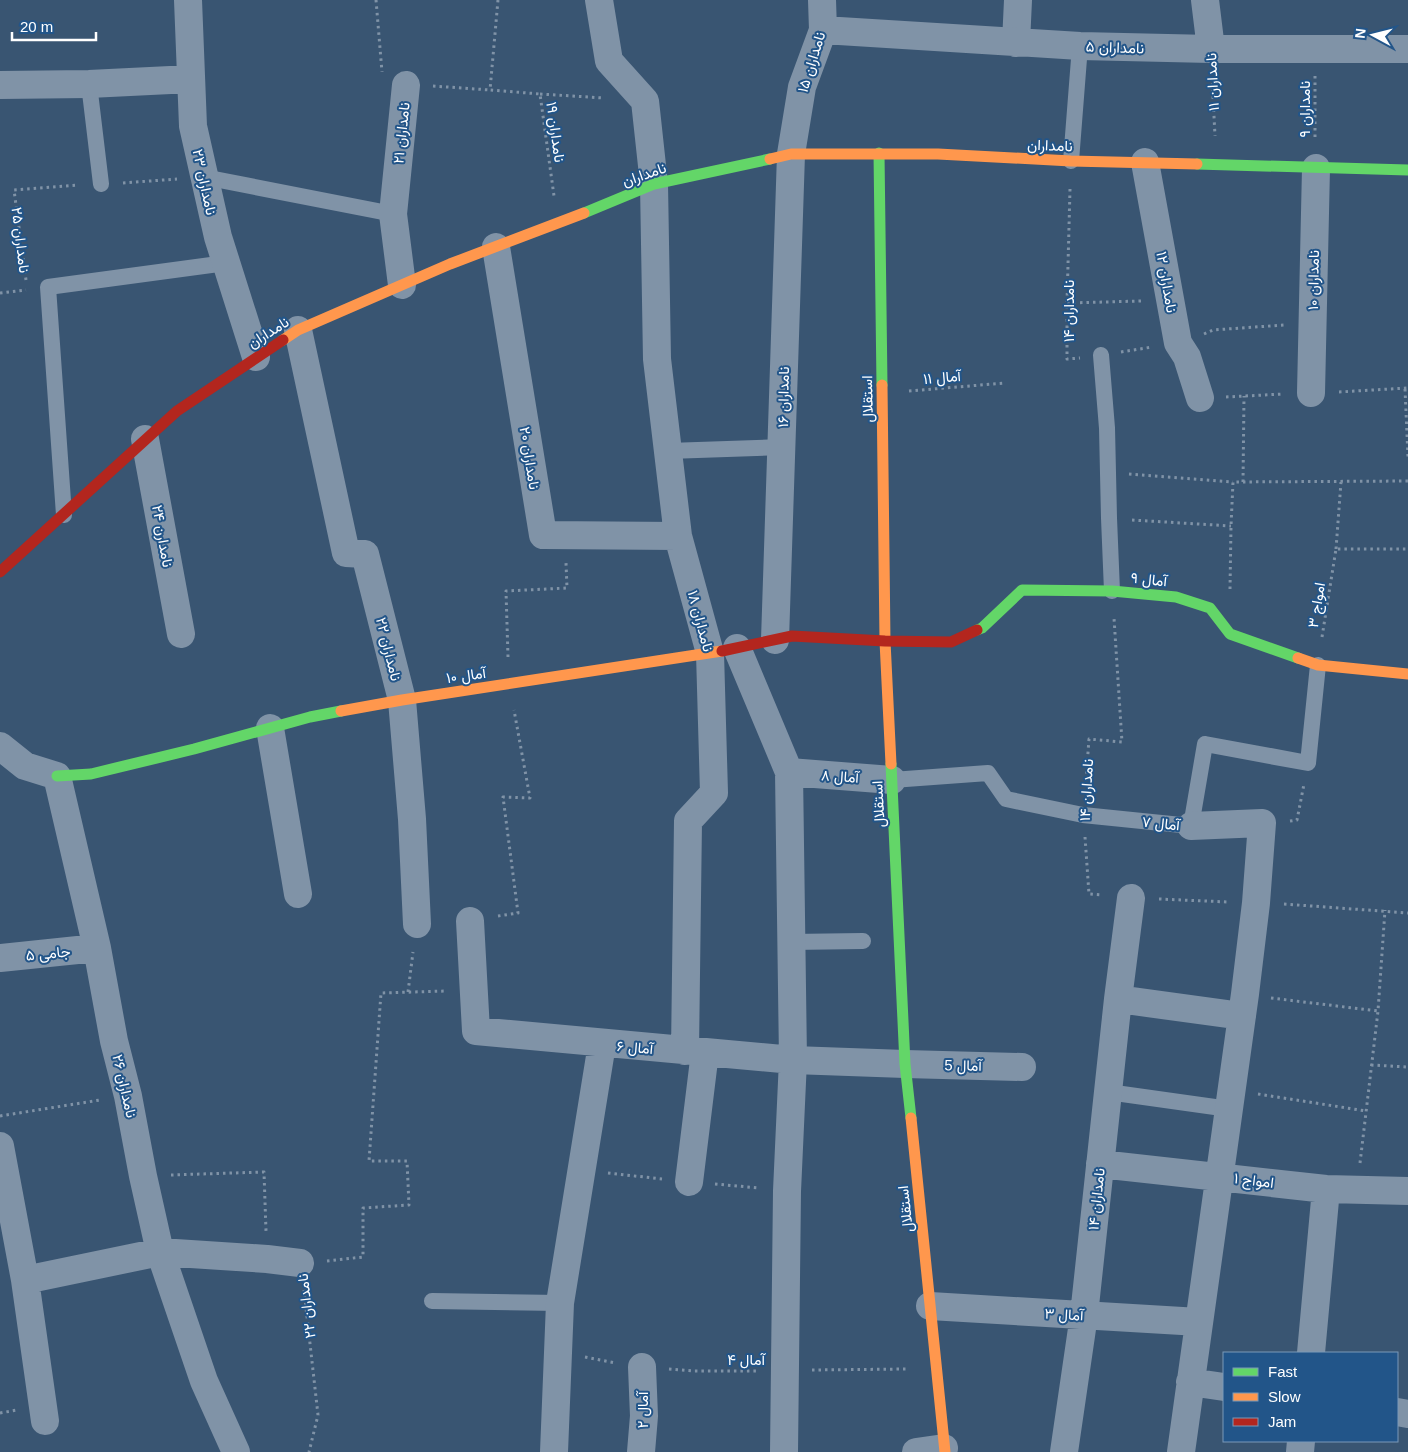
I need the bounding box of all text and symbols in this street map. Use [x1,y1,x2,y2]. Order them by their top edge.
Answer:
scale bar [12,10,96,42]
north arrow [1348,10,1398,60]
text: 20 m [20,18,53,35]
text: N [1352,27,1369,39]
street label: نامداران ۱۵ [794,30,829,95]
street label: نامداران ۵ [1085,37,1144,58]
street label: نامداران ۱۱ [1202,52,1223,112]
street label: نامداران ۹ [1296,81,1314,137]
street label: نامداران ۲۱ [389,101,414,165]
street label: نامداران ۱۹ [542,101,569,164]
street label: نامداران [1027,136,1073,155]
street label: نامداران ۲۳ [189,147,220,217]
street label: نامداران [620,159,669,190]
street label: نامداران ۲۵ [8,206,33,274]
street label: نامداران ۱۲ [1152,250,1181,314]
street label: نامداران ۱۰ [1304,250,1323,310]
street label: نامداران ۱۴ [1060,280,1078,342]
street label: نامداران [244,313,292,352]
street label: نامداران ۱۶ [774,366,793,428]
street label: آمال ۱۱ [922,367,963,388]
street label: استقلال [858,375,877,423]
street label: نامداران ۲۰ [516,425,543,491]
street label: نامدارن ۲۴ [148,503,177,569]
street label: آمال ۹ [1130,569,1169,591]
street label: امواج ۳ [1304,581,1331,629]
street label: نامداران ۱۸ [684,588,717,654]
street label: نامداران ۲۲ [372,615,405,683]
street label: آمال ۱۰ [445,664,489,687]
street label: نامداران ۱۴ [1076,758,1097,822]
street label: آمال ۸ [820,766,861,787]
street label: استقلال [868,780,889,828]
street label: آمال ۷ [1141,813,1182,835]
street label: جامی ۵ [25,942,71,966]
street label: آمال ۶ [616,1037,655,1058]
street label: نامداران ۲۶ [108,1053,141,1120]
street label: آمال 5 [944,1056,983,1075]
street label: نامداران ۱۴ [1084,1167,1109,1231]
street label: امواج ۱ [1233,1169,1275,1194]
street label: استقلال [894,1185,917,1233]
street label: نامداران ۲۲ [294,1272,319,1339]
street label: آمال ۳ [1044,1304,1085,1325]
street label: آمال ۴ [727,1351,766,1369]
legend [1223,1352,1398,1442]
text: Fast [1268,1363,1298,1380]
text: Slow [1268,1388,1301,1405]
street label: آمال ۲ [634,1390,652,1429]
text: Jam [1268,1413,1296,1430]

